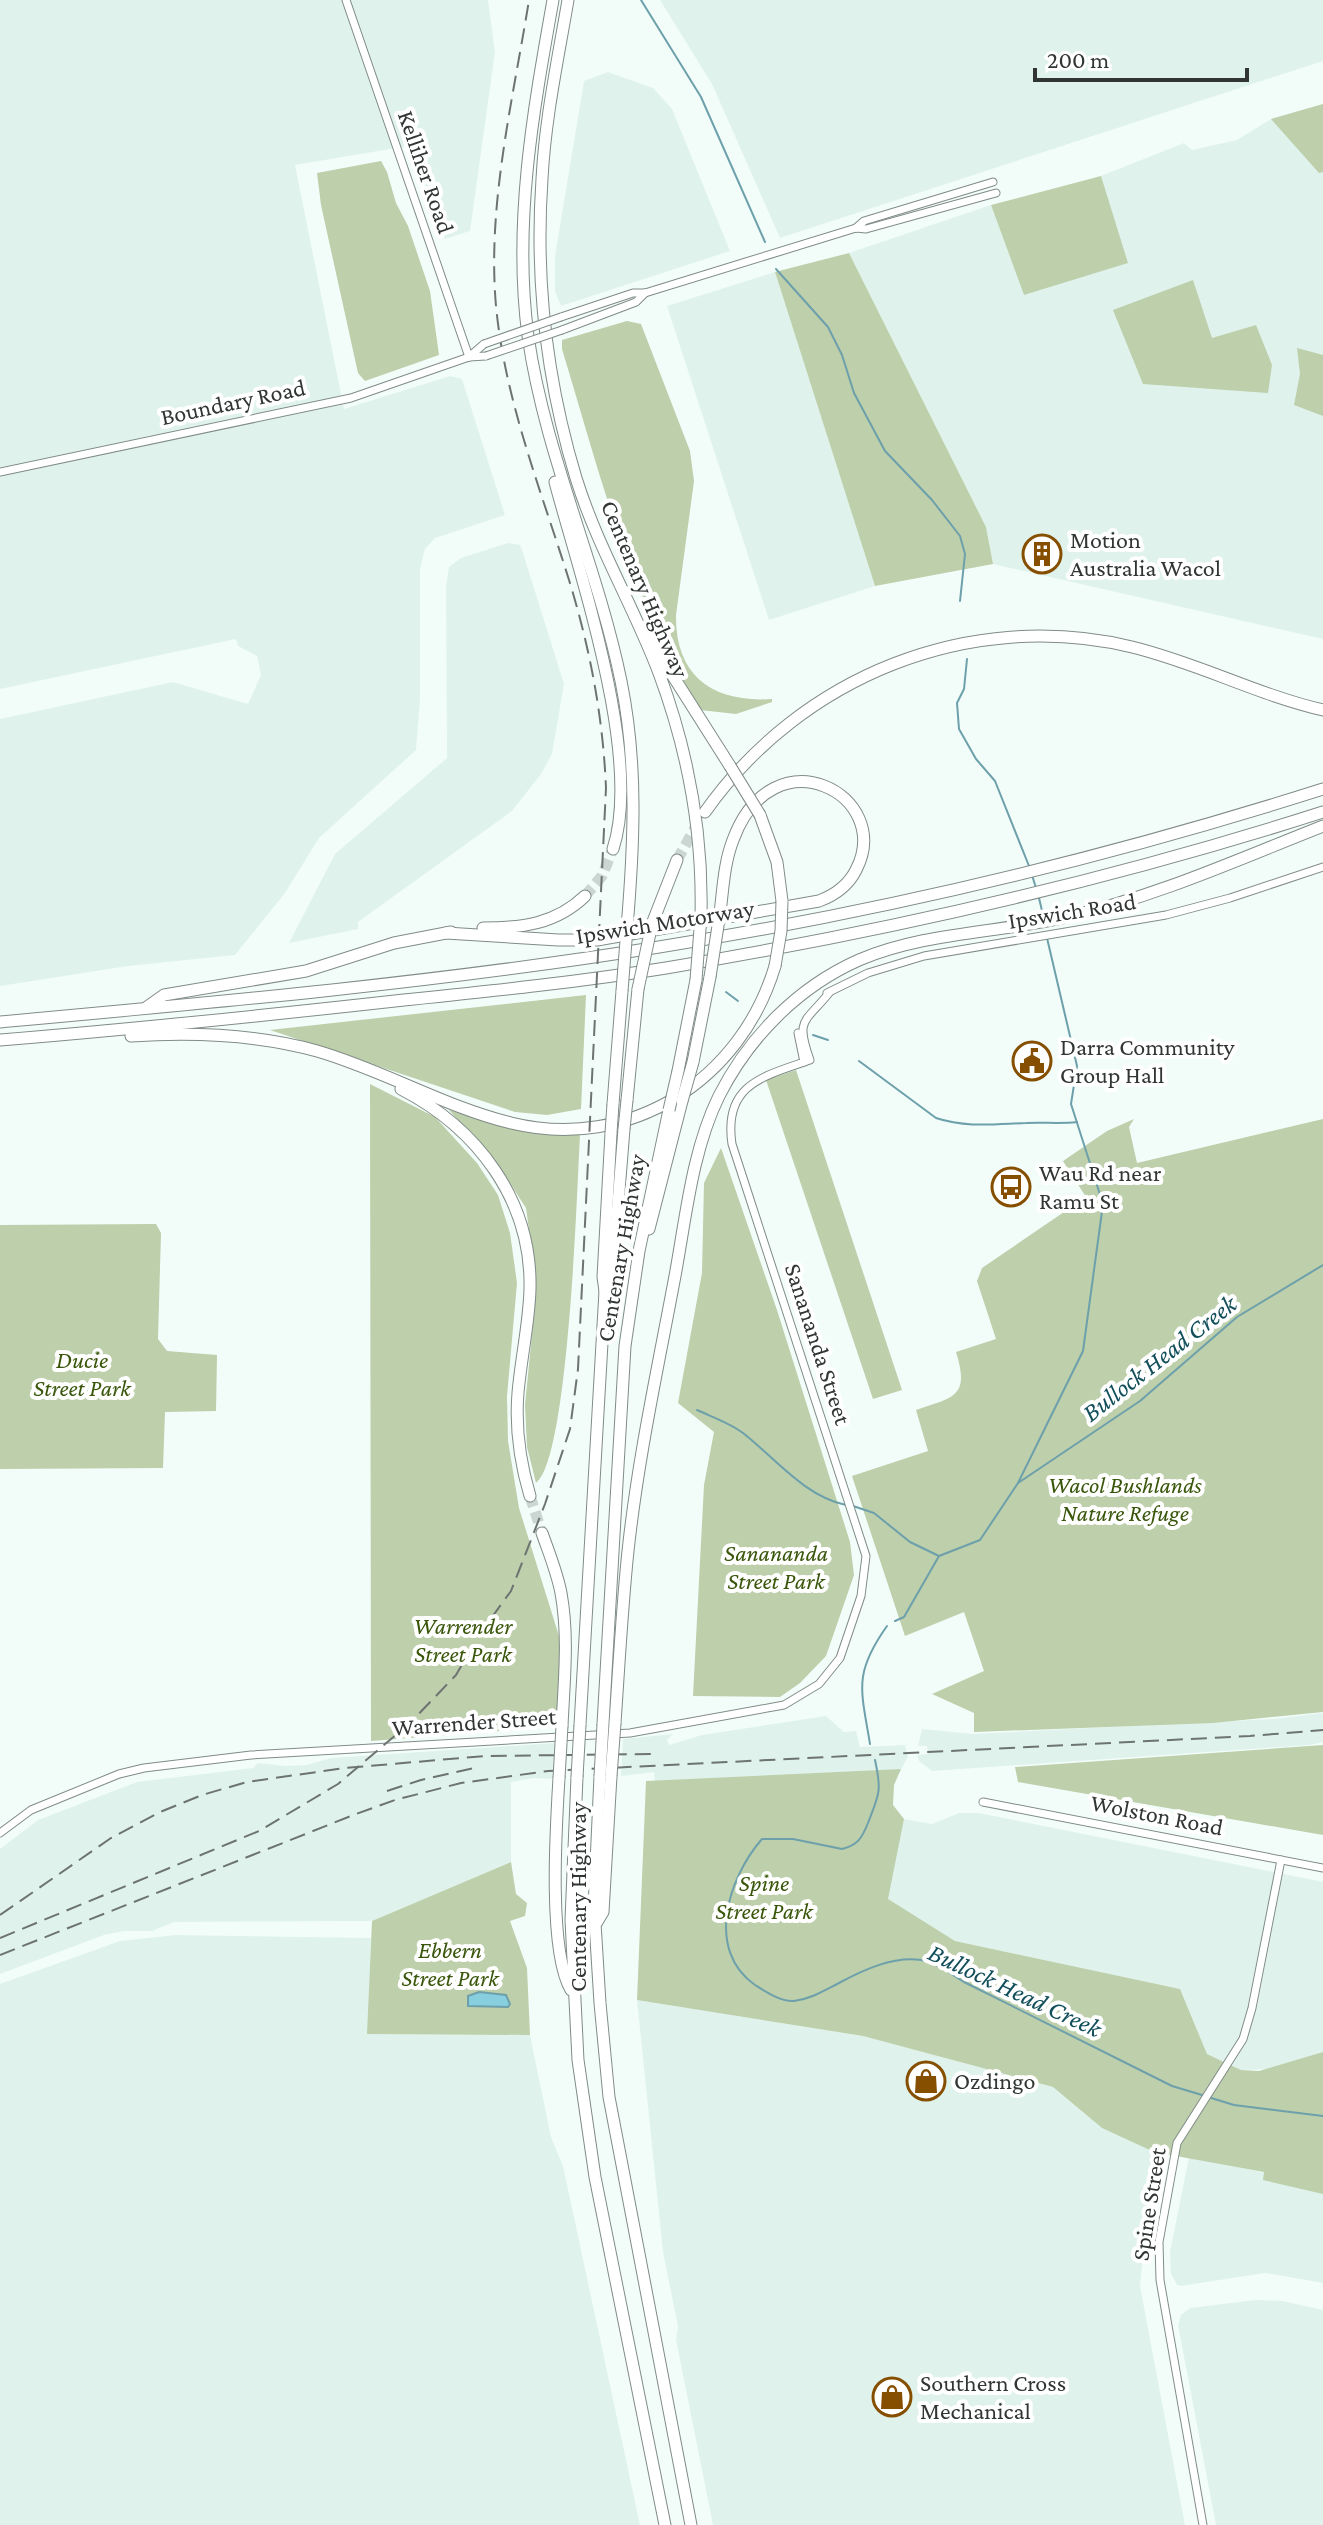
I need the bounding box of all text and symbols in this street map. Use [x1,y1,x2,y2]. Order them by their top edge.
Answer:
scale bar [1035,32,1247,82]
text: 200 m [1047,46,1109,73]
street label: Kelliher Road [393,107,460,237]
street label: Boundary Road [158,373,308,430]
street label: Centenary Highway [596,496,695,682]
place label: Motion Australia Wacol [1070,526,1221,581]
building icon: Motion Australia Wacol [1021,533,1063,575]
street label: Ipswich Road [1006,887,1138,934]
street label: Ipswich Motorway [574,894,757,949]
place label: Darra Community Group Hall [1060,1033,1236,1088]
public building icon: Darra Community Group Hall [1011,1040,1053,1082]
street label: Centenary Highway [591,1151,650,1344]
place label: Wau Rd near Ramu St [1039,1159,1162,1214]
bus stop icon: Wau Rd near Ramu St [990,1166,1032,1208]
street label: Sanananda Street [780,1260,858,1429]
water label: Bullock Head Creek [1077,1288,1243,1428]
park label: Ducie Street Park [33,1346,132,1401]
park label: Wacol Bushlands Nature Refuge [1048,1471,1202,1526]
park label: Sanananda Street Park [724,1539,828,1594]
park label: Warrender Street Park [414,1612,513,1667]
street label: Warrender Street [391,1702,558,1741]
street label: Wolston Road [1089,1788,1226,1841]
street label: Centenary Highway [564,1801,591,1992]
park label: Spine Street Park [715,1869,814,1924]
park label: Ebbern Street Park [401,1936,500,1991]
water label: Bullock Head Creek [924,1938,1107,2044]
shop icon: Ozdingo [905,2060,947,2102]
place label: Ozdingo [954,2067,1035,2094]
street label: Spine Street [1126,2144,1171,2262]
place label: Southern Cross Mechanical [920,2369,1066,2424]
shop icon: Southern Cross Mechanical [871,2376,913,2418]

